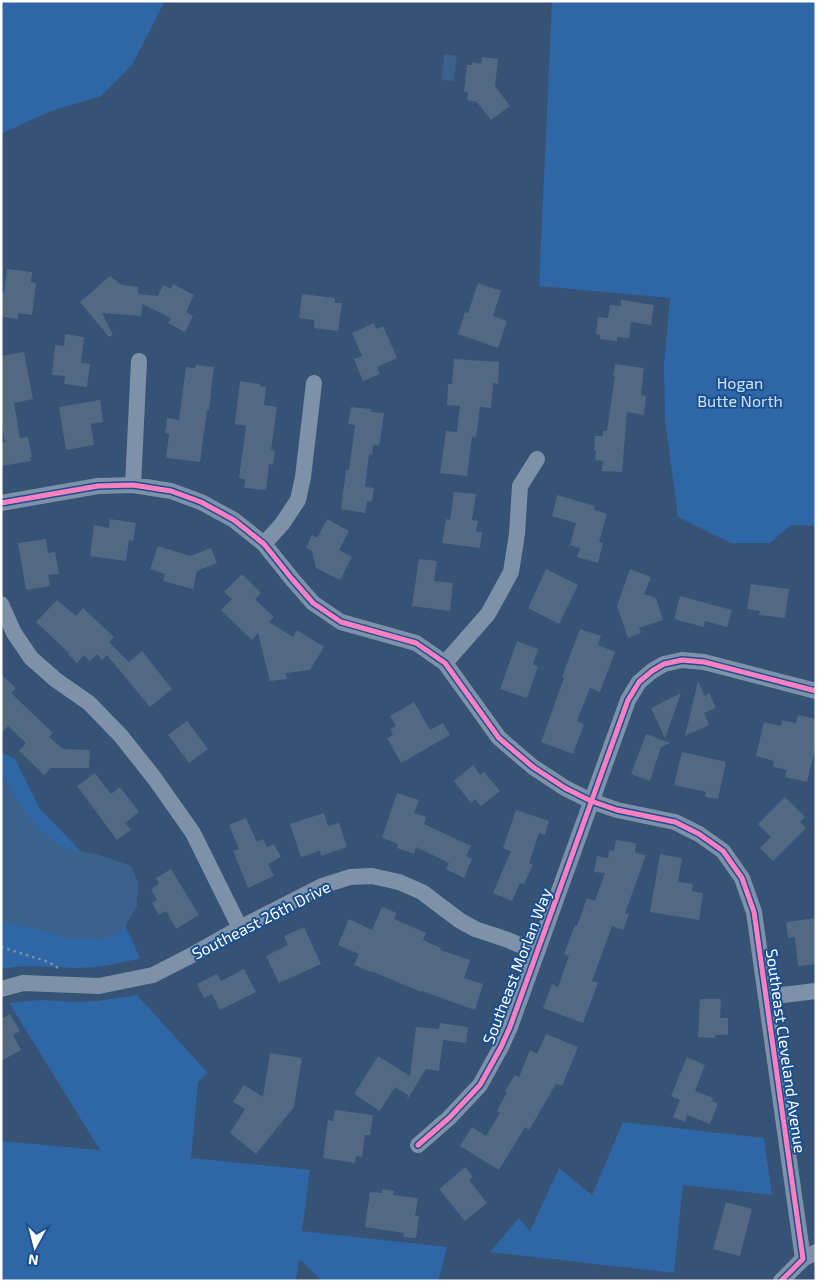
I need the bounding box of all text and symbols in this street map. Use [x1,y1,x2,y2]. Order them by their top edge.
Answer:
park label: Hogan Butte North [697,373,783,410]
street label: Southeast 26th Drive [188,876,333,963]
street label: Southeast Morlan Way [478,885,555,1047]
street label: Southeast Cleveland Avenue [763,948,810,1154]
north arrow [10,1222,60,1272]
text: N [27,1251,39,1269]

